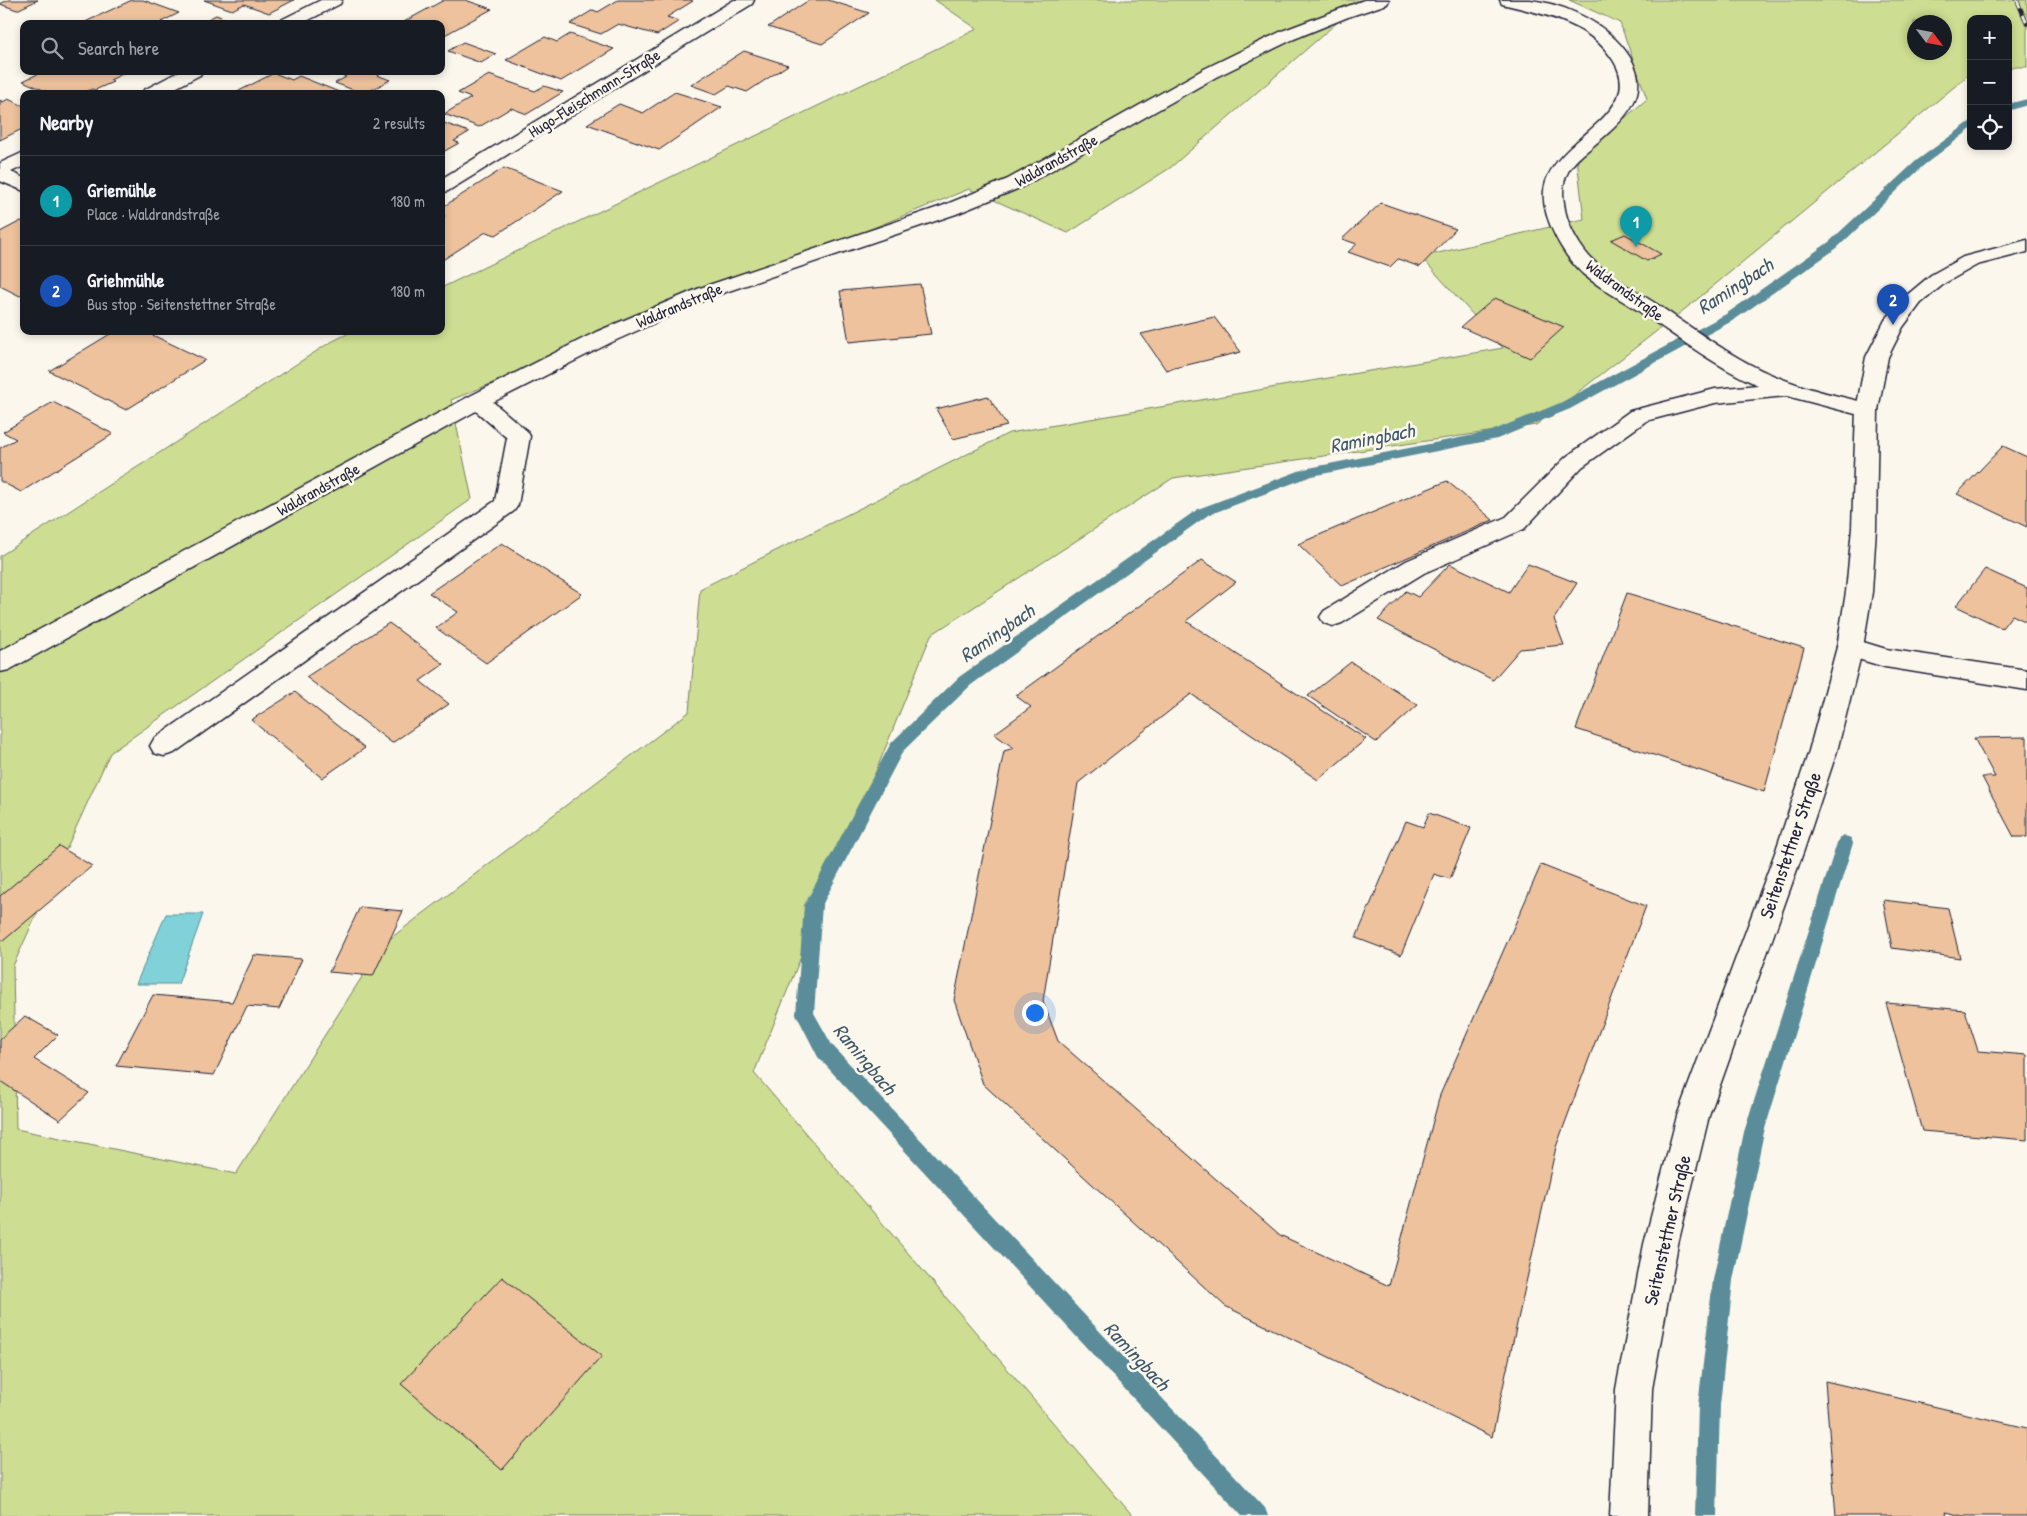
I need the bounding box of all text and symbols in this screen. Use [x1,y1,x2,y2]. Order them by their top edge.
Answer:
north arrow [1907,15,1952,60]
map controls [1967,15,2012,150]
button: + [1967,15,2012,60]
search box [20,20,445,75]
icon: search [38,34,66,62]
text: Search here [78,35,159,61]
street label: Hugo-Fleischmann-Straße [524,43,665,142]
button: − [1967,60,2012,105]
button: locate [1967,105,2012,150]
text: Nearby [40,108,93,137]
text: 2 results [373,112,425,134]
street label: Waldrandstraße [1011,128,1102,192]
text: Griemühle [87,177,156,203]
text: 1 [53,190,59,212]
text: 180 m [391,190,425,212]
text: Place · Waldrandstraße [87,203,220,225]
pin: 1 [1620,206,1652,247]
water label: Ramingbach [1692,250,1780,321]
street label: Waldrandstraße [1582,254,1669,326]
text: Griehmühle [87,267,164,293]
street label: Waldrandstraße [633,277,726,333]
text: 2 [52,280,60,302]
text: 180 m [391,280,425,302]
pin: 2 [1877,284,1909,325]
text: Bus stop · Seitenstettner Straße [87,293,276,315]
water label: Ramingbach [1328,416,1418,460]
street label: Waldrandstraße [273,457,364,521]
water label: Ramingbach [954,596,1041,669]
street label: Seitenstettner Straße [1753,768,1827,922]
your location [1022,1000,1048,1026]
water label: Ramingbach [827,1017,904,1102]
street label: Seitenstettner Straße [1637,1152,1697,1308]
water label: Ramingbach [1098,1315,1177,1398]

